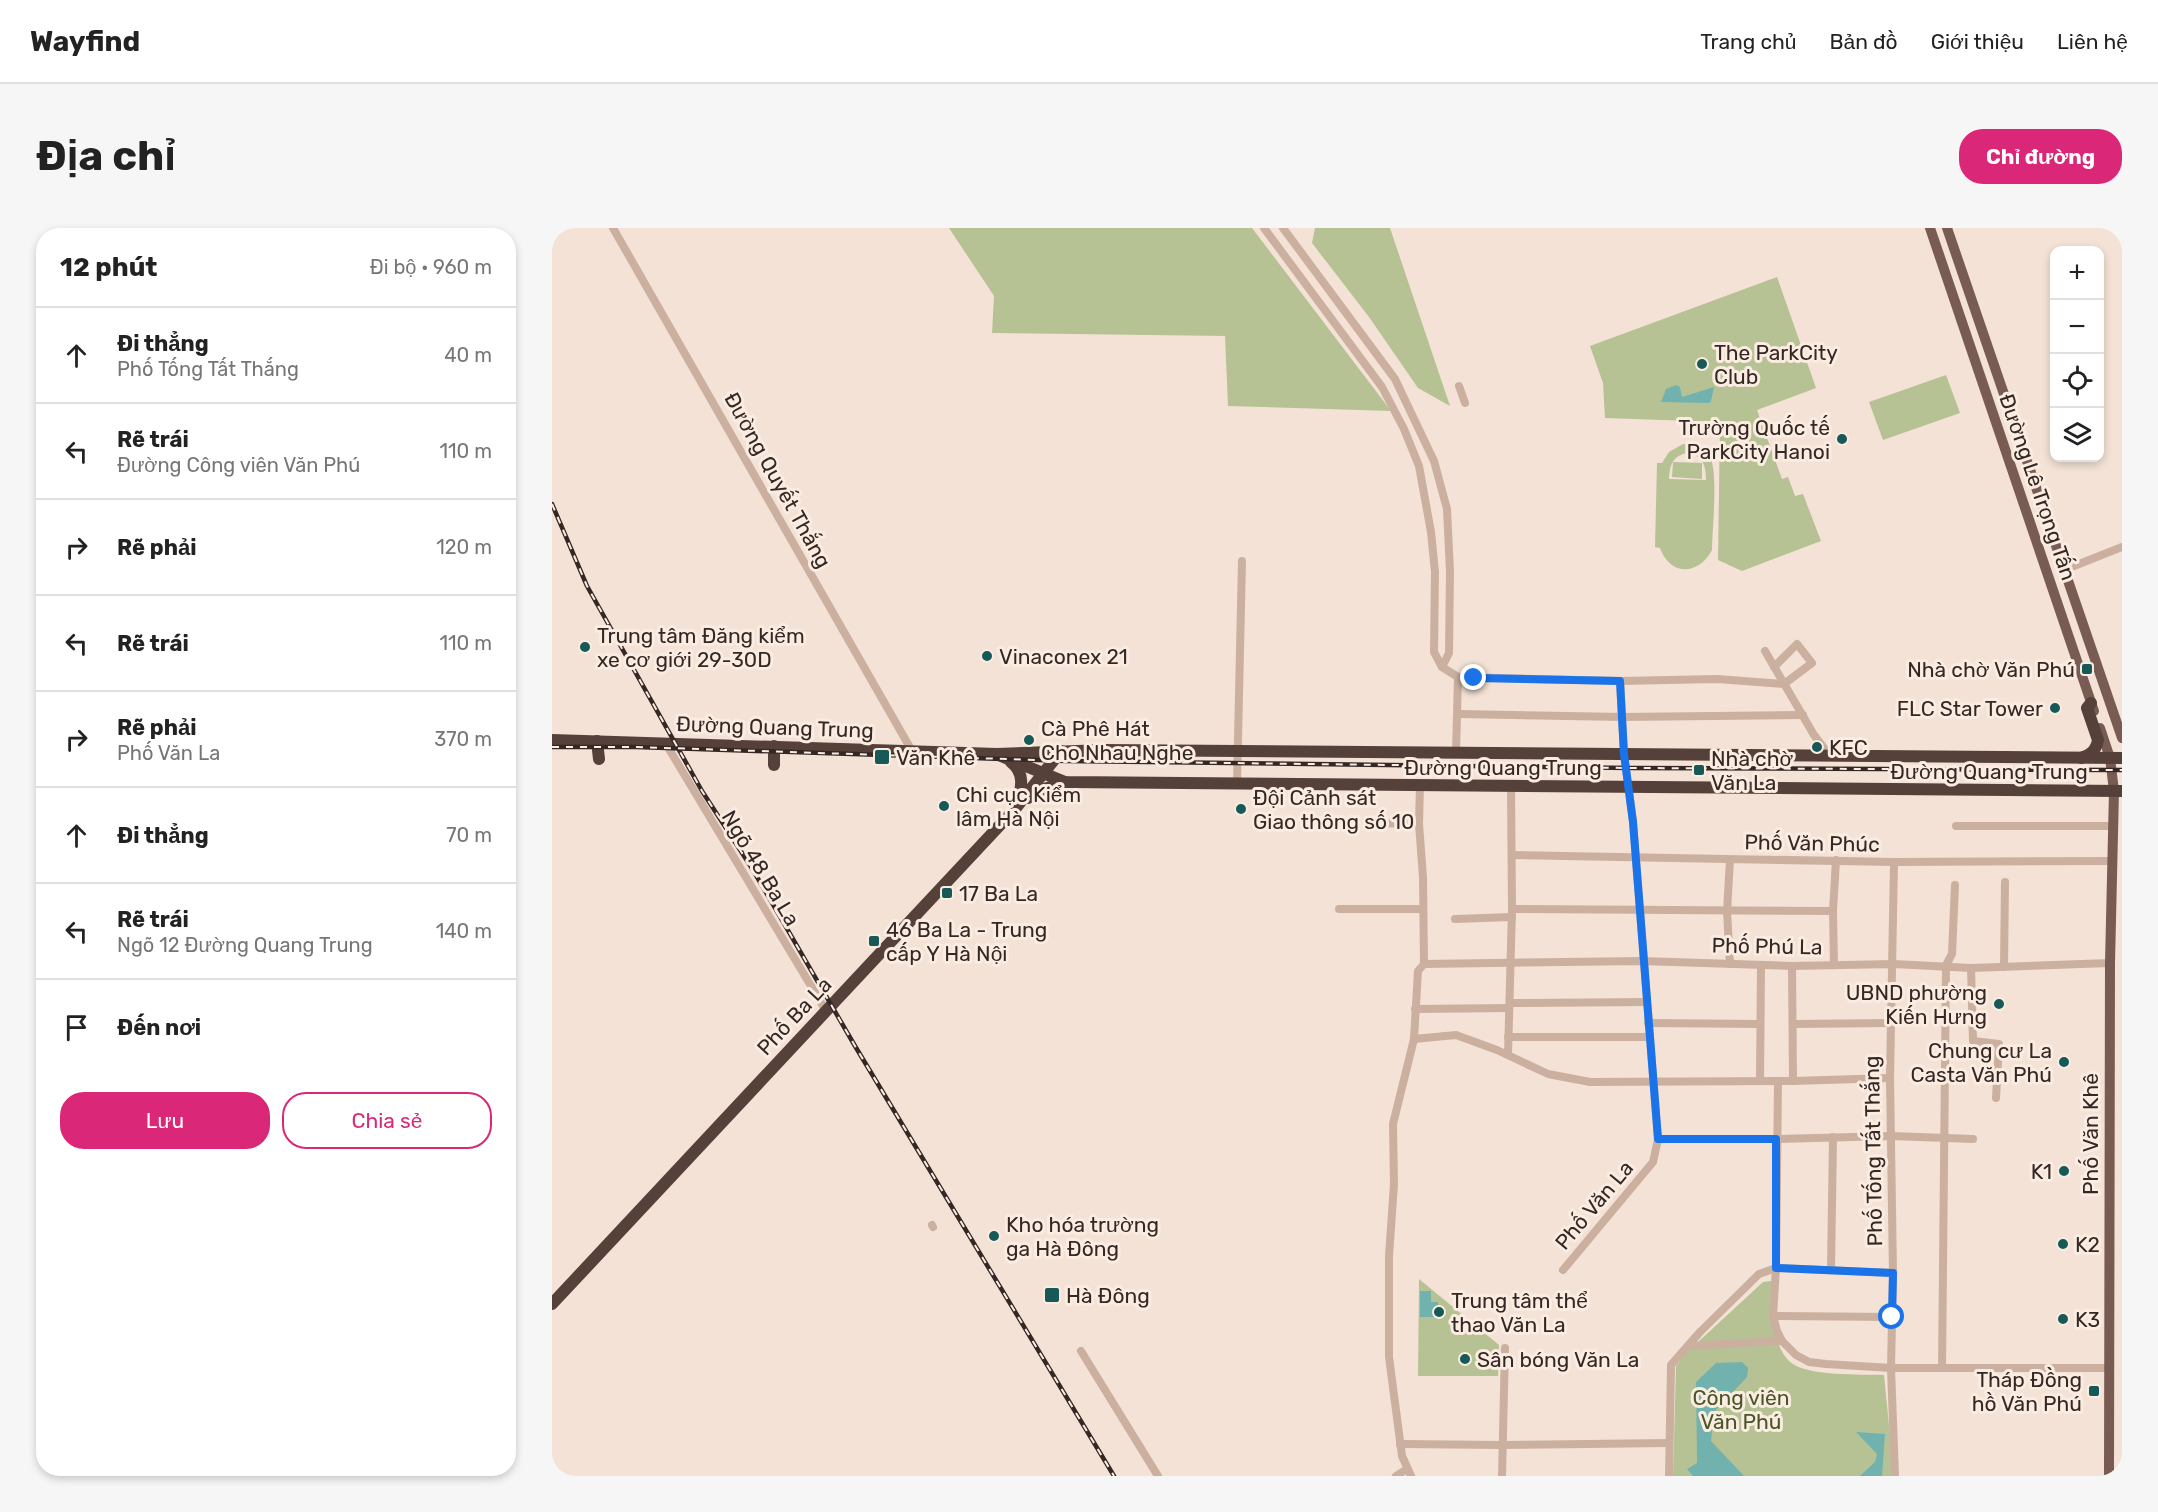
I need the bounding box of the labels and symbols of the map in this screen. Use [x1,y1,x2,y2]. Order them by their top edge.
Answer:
place label: The ParkCity Club [1714,340,1838,389]
marker: The ParkCity Club [1695,357,1709,371]
street label: Đường Quyết Thắng [719,388,837,572]
street label: Đường Lê Trọng Tấn [1994,391,2082,583]
place label: Trường Quốc tế ParkCity Hanoi [1678,415,1830,464]
marker: Trường Quốc tế ParkCity Hanoi [1835,432,1849,446]
place label: Trung tâm Đăng kiểm xe cơ giới 29-30D [597,623,805,672]
marker: Trung tâm Đăng kiểm xe cơ giới 29-30D [578,640,592,654]
place label: Vinaconex 21 [999,644,1128,669]
marker: Vinaconex 21 [980,649,994,663]
place label: Nhà chờ Văn Phú [1907,657,2075,682]
marker: Nhà chờ Văn Phú [2080,662,2094,676]
route end [1460,664,1486,690]
place label: FLC Star Tower [1897,696,2043,721]
marker: FLC Star Tower [2048,701,2062,715]
street label: Đường Quang Trung [676,711,874,743]
place label: Cà Phê Hát Cho Nhau Nghe [1041,716,1193,765]
marker: Cà Phê Hát Cho Nhau Nghe [1022,733,1036,747]
place label: KFC [1829,735,1868,760]
marker: KFC [1810,740,1824,754]
place label: Văn Khê [896,745,975,770]
place label: Nhà chờ Văn La [1711,746,1794,795]
marker: Văn Khê [873,748,891,766]
street label: Đường Quang Trung [1404,755,1602,780]
street label: Đường Quang Trung [1890,759,2088,784]
marker: Nhà chờ Văn La [1692,763,1706,777]
place label: Chi cục Kiểm lâm Hà Nội [956,782,1081,831]
place label: Đội Cảnh sát Giao thông số 10 [1253,785,1414,834]
marker: Chi cục Kiểm lâm Hà Nội [937,799,951,813]
marker: Đội Cảnh sát Giao thông số 10 [1234,802,1248,816]
street label: Ngõ 48 Ba La [717,806,805,930]
street label: Phố Văn Phúc [1744,829,1880,857]
place label: 17 Ba La [959,881,1038,906]
marker: 17 Ba La [940,886,954,900]
place label: 46 Ba La - Trung cấp Y Hà Nội [886,917,1047,966]
street label: Phố Phú La [1711,933,1823,959]
marker: 46 Ba La - Trung cấp Y Hà Nội [867,934,881,948]
street label: Phố Ba La [752,972,836,1060]
place label: UBND phường Kiến Hưng [1846,980,1987,1029]
marker: UBND phường Kiến Hưng [1992,997,2006,1011]
place label: Chung cư La Casta Văn Phú [1910,1038,2052,1087]
street label: Phố Tống Tất Thắng [1859,1055,1887,1247]
marker: Chung cư La Casta Văn Phú [2057,1055,2071,1069]
street label: Phố Văn Khê [2078,1073,2103,1195]
street label: Phố Văn La [1550,1155,1638,1255]
place label: K1 [2031,1159,2052,1184]
marker: K1 [2057,1164,2071,1178]
place label: Kho hóa trường ga Hà Đông [1006,1212,1159,1261]
marker: Kho hóa trường ga Hà Đông [987,1229,1001,1243]
place label: K2 [2075,1232,2100,1257]
marker: K2 [2056,1237,2070,1251]
place label: Hà Đông [1066,1283,1150,1308]
marker: Hà Đông [1043,1286,1061,1304]
place label: Trung tâm thể thao Văn La [1451,1288,1588,1337]
route start [1878,1303,1904,1329]
marker: Trung tâm thể thao Văn La [1432,1305,1446,1319]
place label: K3 [2075,1307,2100,1332]
marker: K3 [2056,1312,2070,1326]
place label: Sân bóng Văn La [1477,1347,1639,1372]
marker: Sân bóng Văn La [1458,1352,1472,1366]
place label: Tháp Đồng hồ Văn Phú [1972,1367,2082,1416]
marker: Tháp Đồng hồ Văn Phú [2087,1384,2101,1398]
park label: Công viên Văn Phú [1692,1385,1790,1434]

